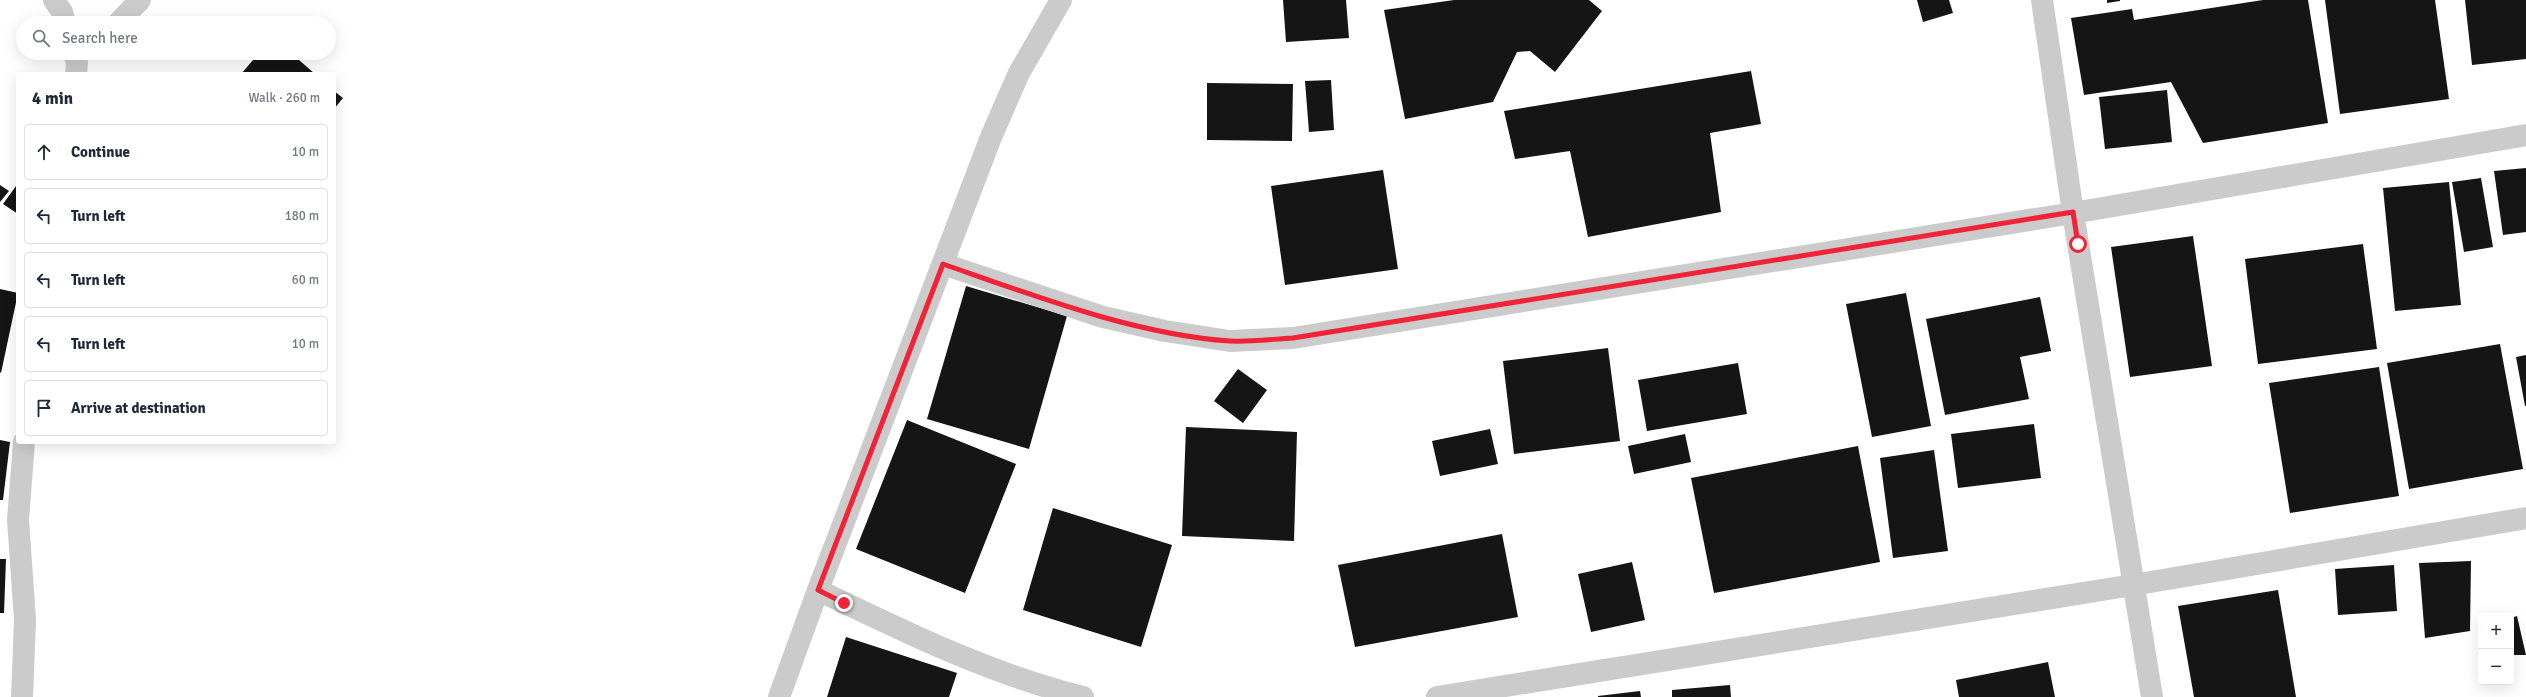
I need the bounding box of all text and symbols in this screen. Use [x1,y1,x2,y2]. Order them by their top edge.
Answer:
search box [16,16,336,60]
icon: search [30,27,52,49]
text: Search here [62,29,138,47]
text: 4 min [32,88,73,109]
text: Walk · 260 m [249,90,320,106]
icon: ahead [33,141,55,163]
text: Continue [71,143,130,161]
text: 10 m [292,144,319,160]
icon: left [33,205,55,227]
text: Turn left [71,207,125,225]
text: 180 m [285,208,319,224]
route start [2069,235,2087,253]
icon: left [33,269,55,291]
text: Turn left [71,271,125,289]
text: 60 m [292,272,319,288]
icon: left [33,333,55,355]
text: Turn left [71,335,125,353]
text: 10 m [292,336,319,352]
icon: arrive [33,397,55,419]
text: Arrive at destination [71,399,206,417]
route end [835,594,853,612]
map controls [2478,613,2514,685]
button: + [2478,613,2514,649]
button: − [2478,649,2514,685]

